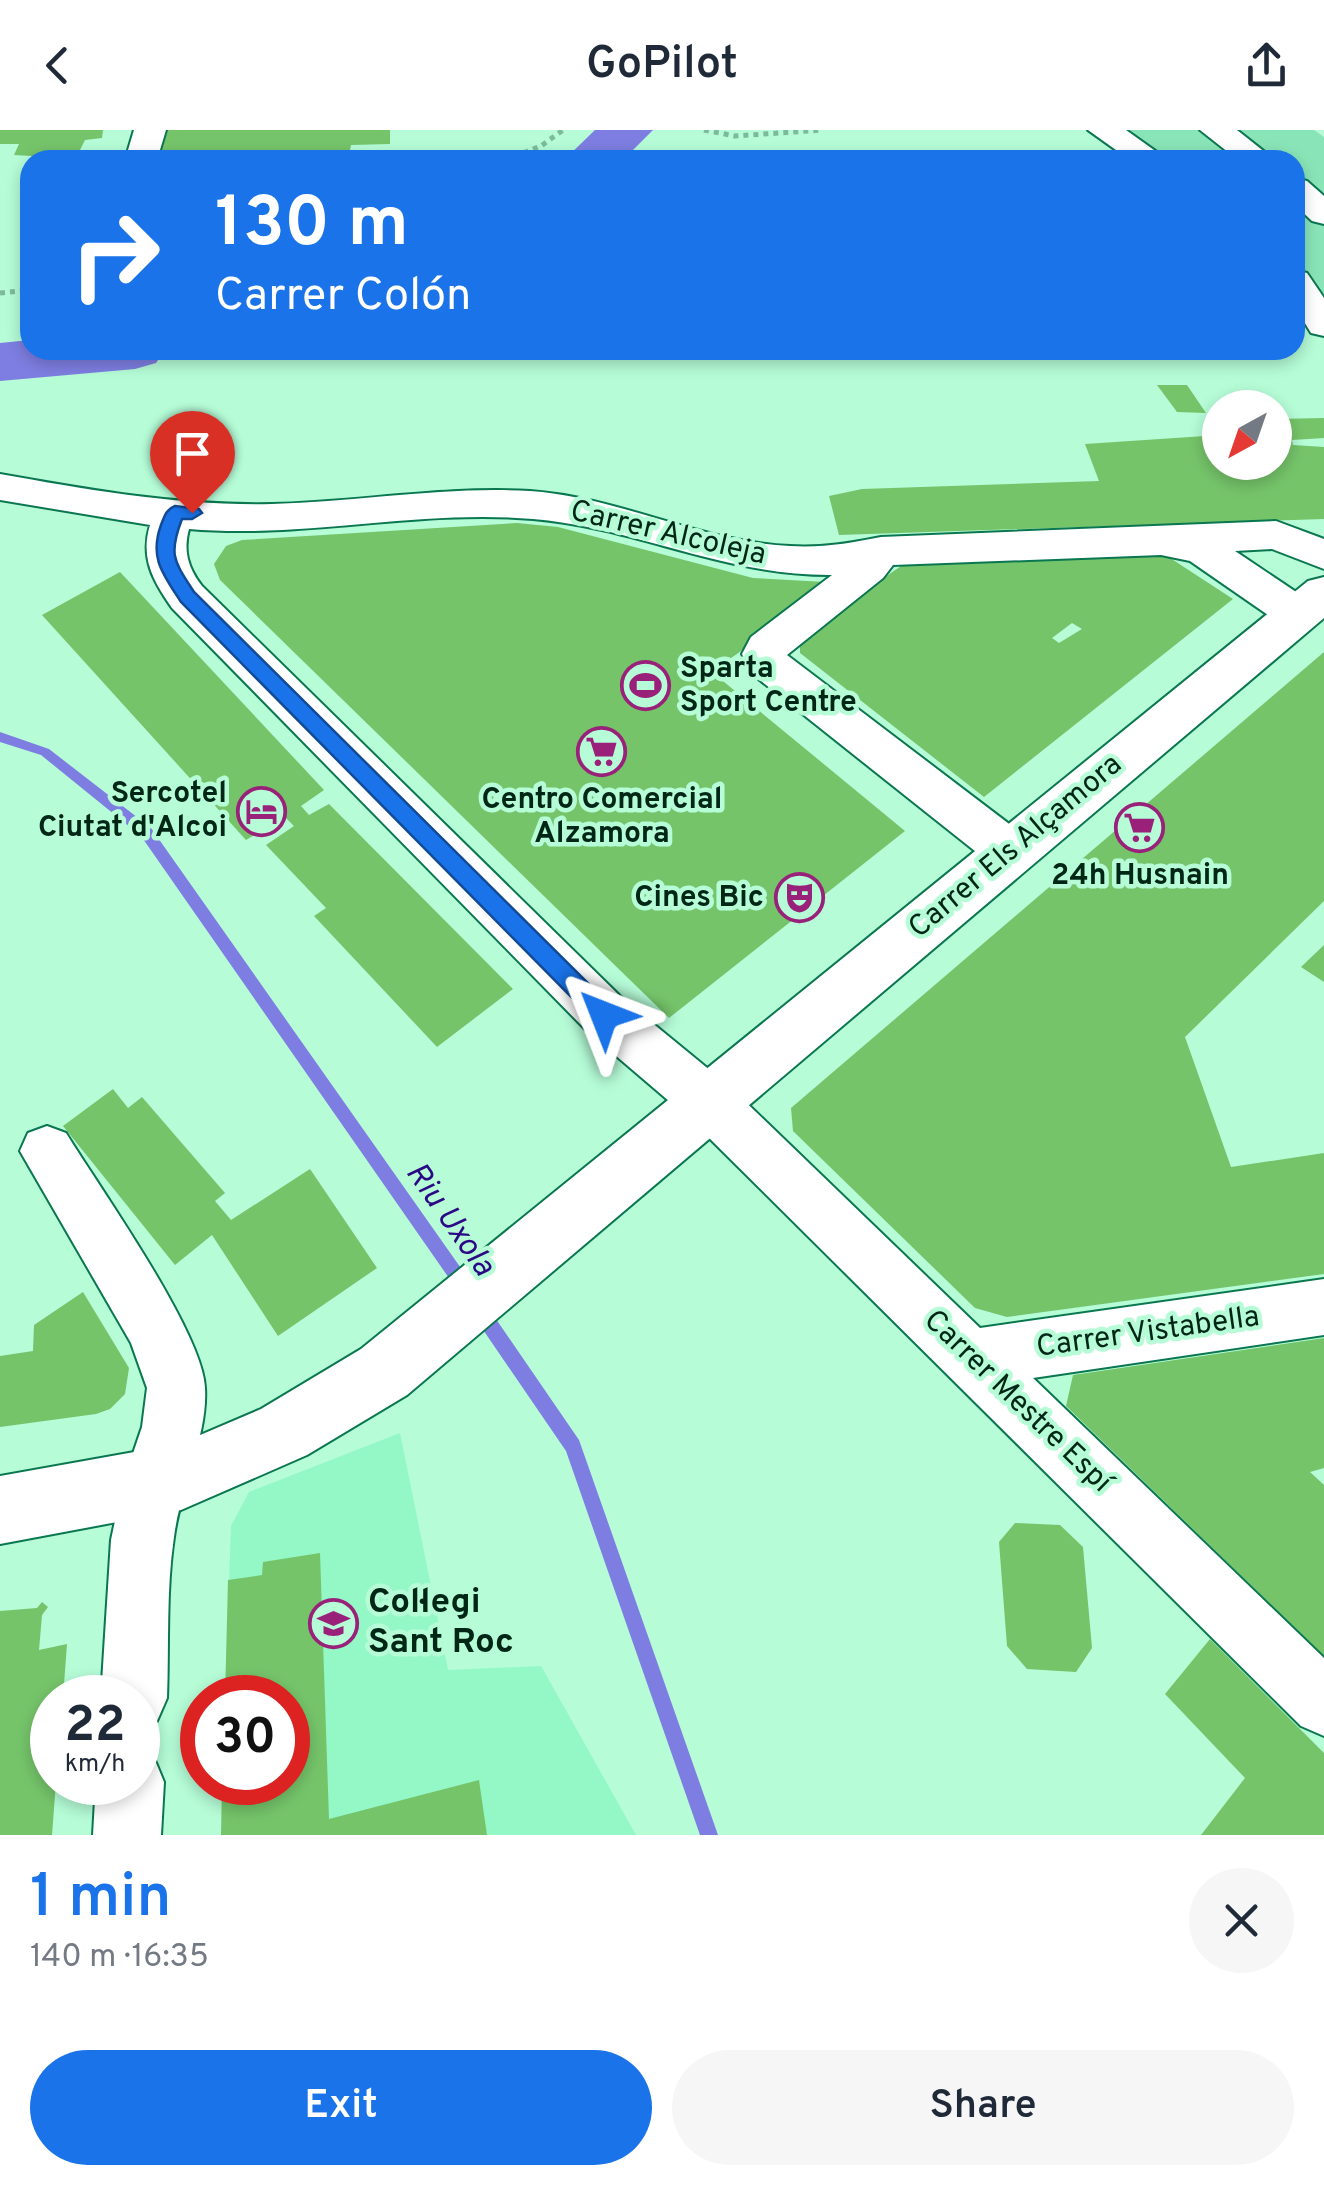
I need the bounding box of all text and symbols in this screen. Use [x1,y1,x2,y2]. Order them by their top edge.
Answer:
text: GoPilot [586,37,738,94]
icon: back [30,38,85,93]
icon: share [1239,38,1294,93]
text: 130 m [215,182,409,271]
icon: right [50,190,180,320]
text: Carrer Colón [215,269,471,326]
north arrow [1202,390,1292,480]
map controls [1202,390,1292,480]
pin [150,411,235,514]
icon: arrive [165,426,220,481]
street label: Carrer Alcoleja [567,494,769,574]
place label: Sparta Sport Centre [680,651,857,722]
sports icon: Sparta Sport Centre [619,660,671,712]
supermarket icon: Centro Comercial Alzamora [576,725,628,777]
street label: Carrer Els Alçamora [902,747,1130,947]
place label: Sercotel Ciutat d'Alcoi [38,776,227,847]
place label: Centro Comercial Alzamora [482,782,722,853]
hotel icon: Sercotel Ciutat d'Alcoi [236,785,288,837]
supermarket icon: 24h Husnain [1114,801,1166,853]
place label: 24h Husnain [1051,858,1229,895]
theatre icon: Cines Bic [773,872,825,924]
place label: Cines Bic [634,880,764,917]
position arrow [552,963,656,1067]
water label: Riu Uxola [395,1155,503,1285]
street label: Carrer Vistabella [1034,1299,1262,1367]
street label: Carrer Mestre Espí [915,1303,1121,1503]
place label: Col·legi Sant Roc [368,1581,514,1665]
school or university icon: Col·legi Sant Roc [307,1597,359,1649]
speed limit sign: 30 [180,1675,310,1805]
text: 22 [64,1696,126,1759]
text: km/h [65,1749,125,1781]
text: 1 min [30,1862,171,1938]
button: close [1189,1868,1294,1973]
text: 140 m · 16:35 [30,1938,209,1978]
button: Exit [30,2050,652,2165]
button: Share [672,2050,1294,2165]

